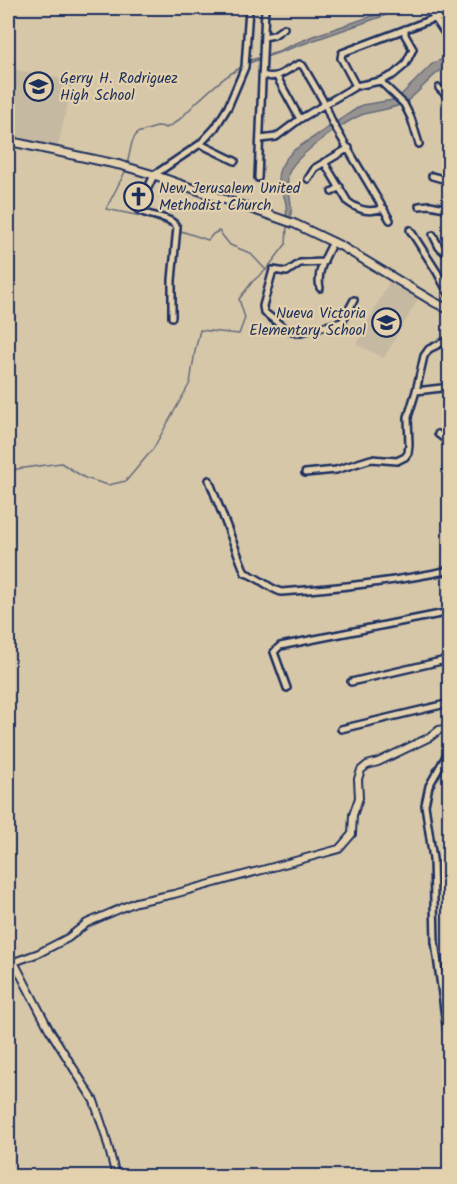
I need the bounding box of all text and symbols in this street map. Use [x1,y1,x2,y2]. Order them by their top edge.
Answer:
place label: Gerry H. Rodriguez High School [60,67,178,108]
school or university icon: Gerry H. Rodriguez High School [23,71,55,103]
place label: New Jerusalem United Methodist Church [159,177,301,218]
church icon: New Jerusalem United Methodist Church [122,181,154,213]
place label: Nueva Victoria Elementary School [249,302,366,343]
school or university icon: Nueva Victoria Elementary School [371,306,403,338]

